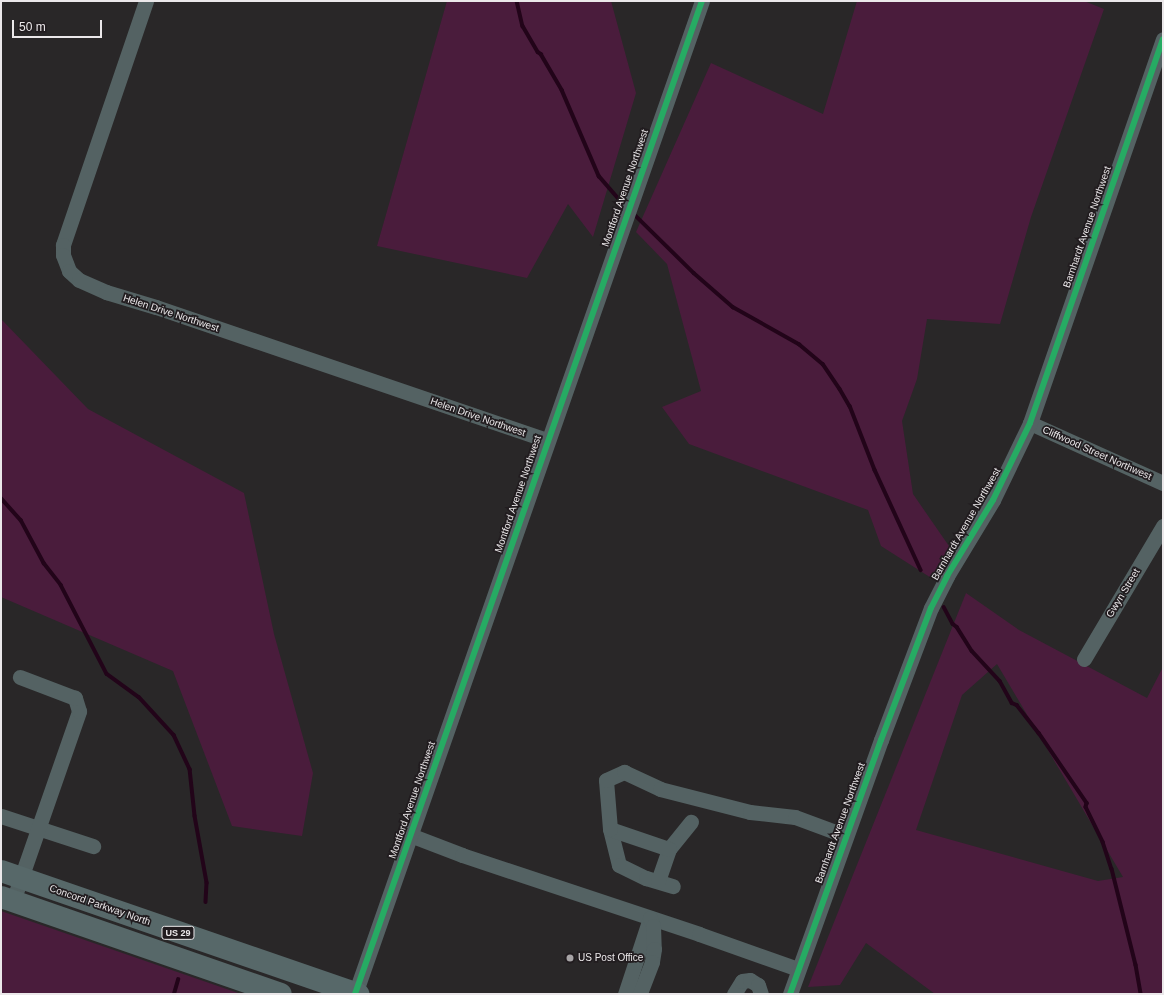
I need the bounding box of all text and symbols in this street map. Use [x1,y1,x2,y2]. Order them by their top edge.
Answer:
scale bar [14,12,104,38]
text: 50 m [19,20,46,34]
street label: Montford Avenue Northwest [599,128,651,248]
street label: Barnhardt Avenue Northwest [1060,164,1114,290]
street label: Helen Drive Northwest [122,292,220,334]
street label: Helen Drive Northwest [429,395,527,439]
street label: Cliffwood Street Northwest [1041,423,1153,483]
street label: Montford Avenue Northwest [492,434,544,554]
street label: Barnhardt Avenue Northwest [929,465,1003,583]
street label: Gwyn Street [1104,566,1142,620]
street label: Montford Avenue Northwest [386,740,438,860]
street label: Barnhardt Avenue Northwest [812,761,868,885]
street label: Concord Parkway North [48,882,152,928]
road number: US 29 [161,926,195,940]
place label: US Post Office [578,952,643,964]
marker: US Post Office [565,953,575,963]

